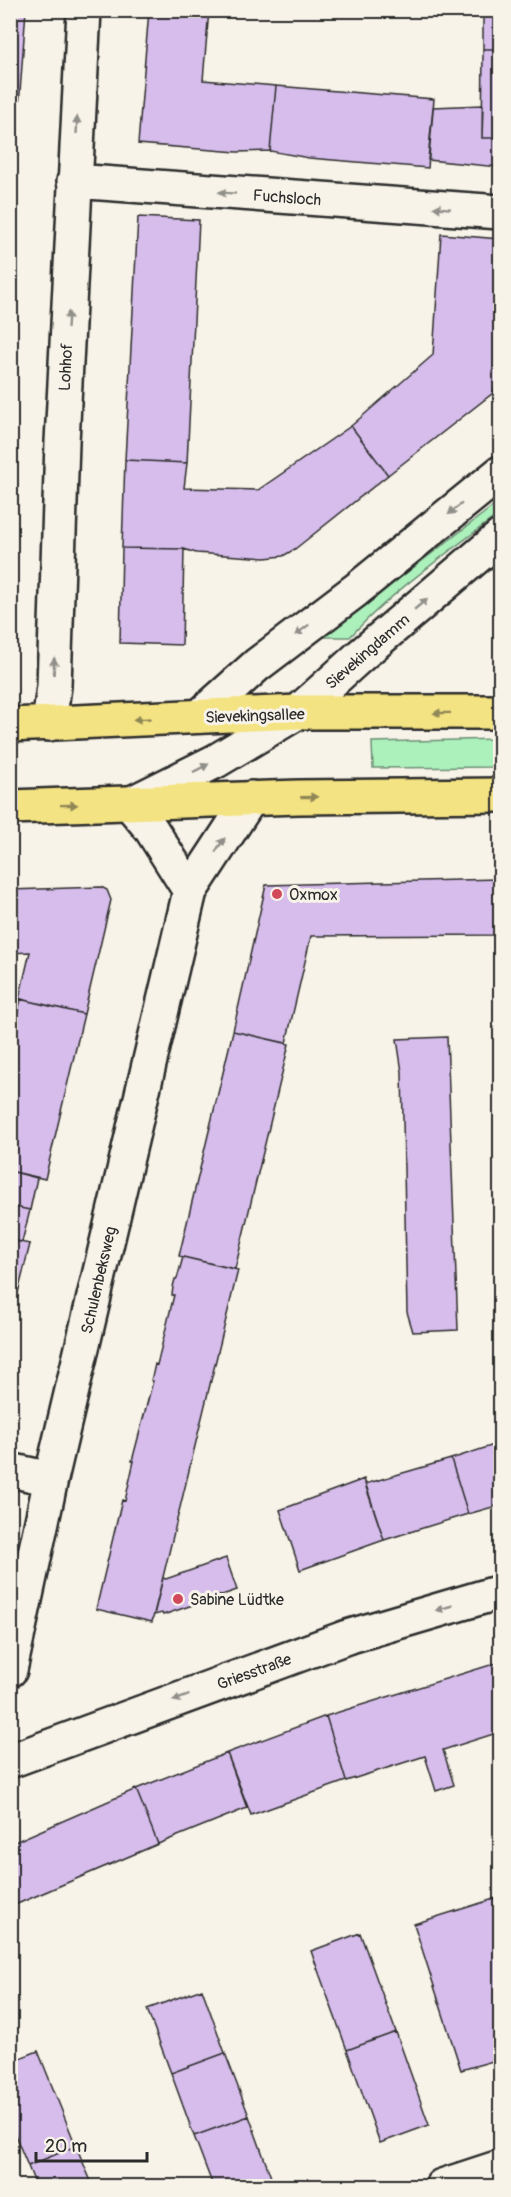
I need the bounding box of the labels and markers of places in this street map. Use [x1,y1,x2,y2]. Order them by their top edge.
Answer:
place label: Oxmox [289,885,338,905]
marker: Oxmox [270,887,284,901]
place label: Sabine Lüdtke [190,1590,284,1610]
marker: Sabine Lüdtke [171,1592,185,1606]

